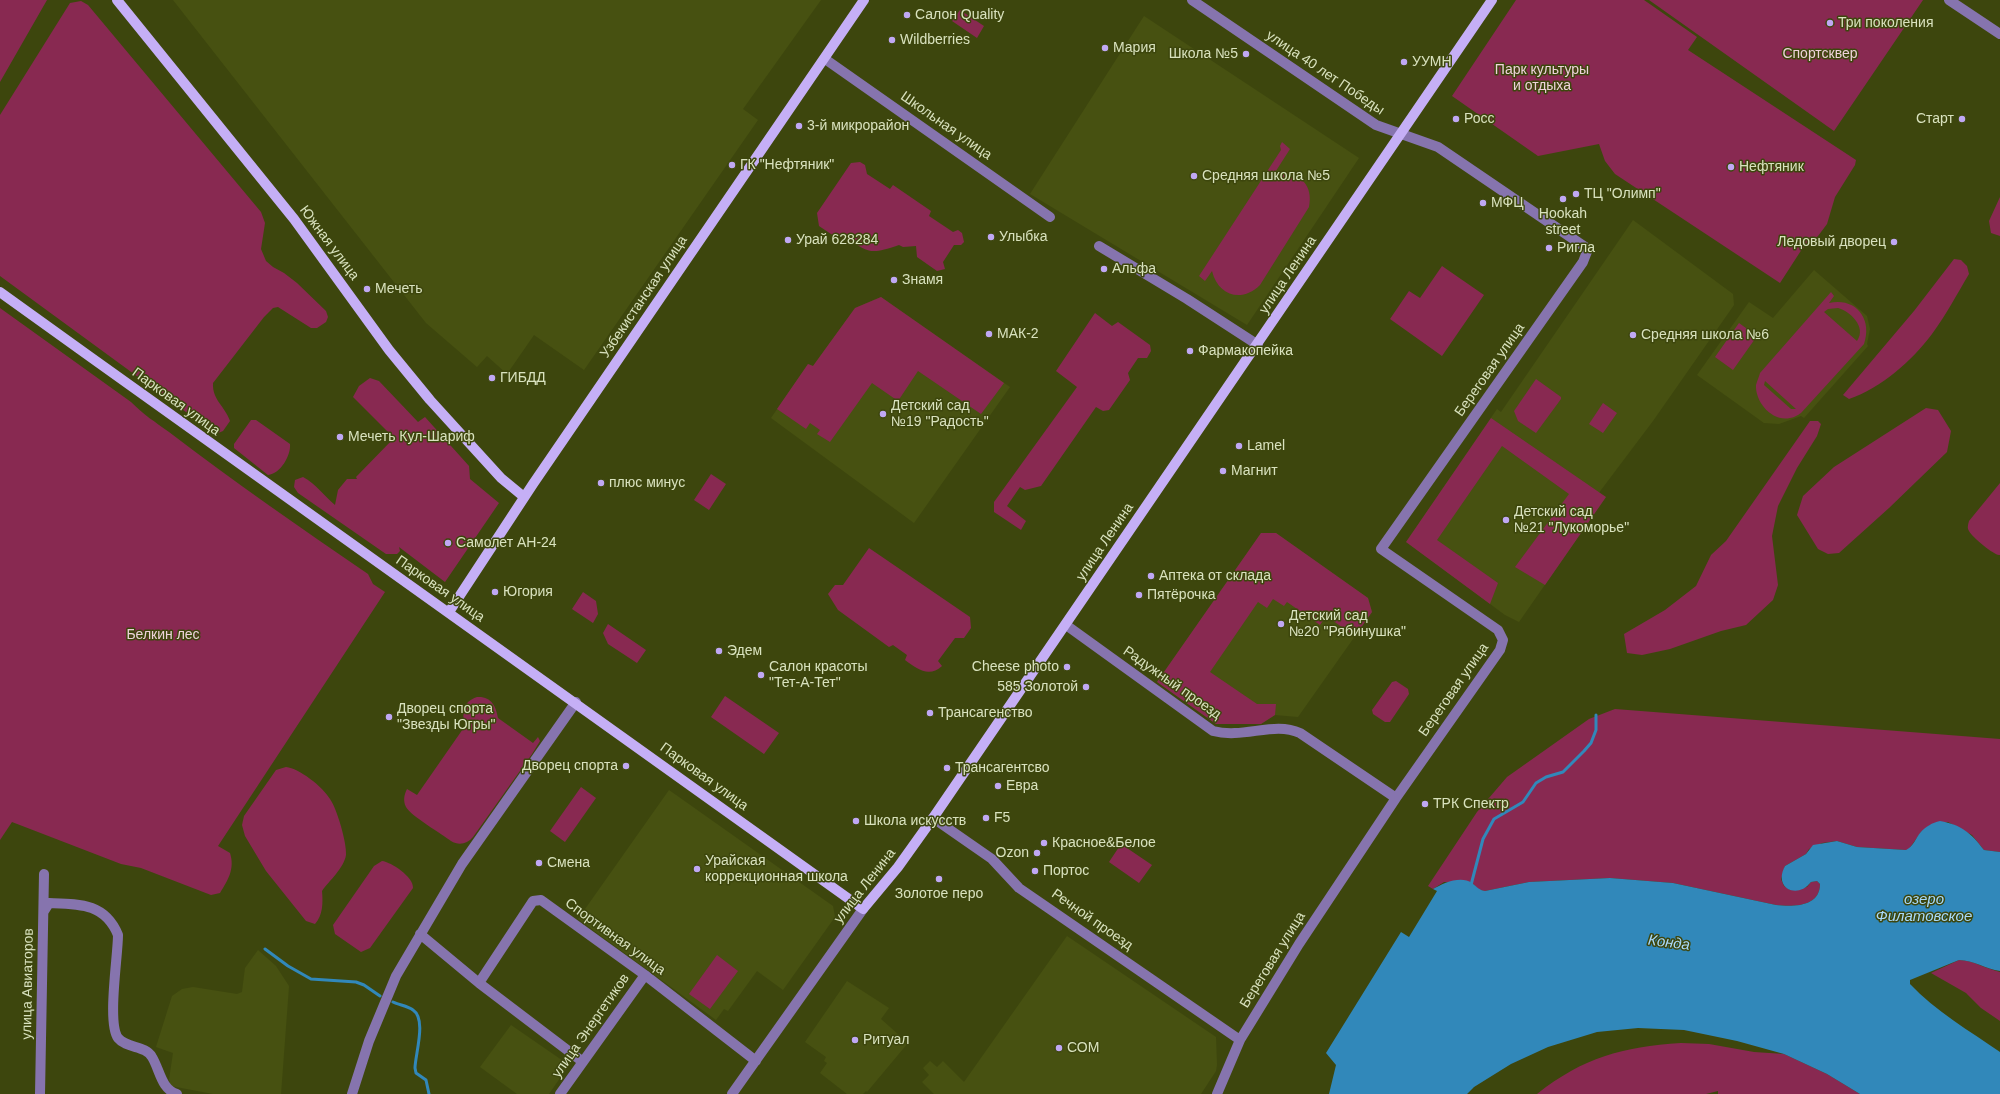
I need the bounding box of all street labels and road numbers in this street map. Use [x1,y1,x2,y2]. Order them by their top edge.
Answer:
street label: улица 40 лет Победы [1263,27,1387,119]
street label: Школьная улица [897,88,995,164]
street label: Южная улица [296,202,362,284]
street label: Узбекистанская улица [597,233,691,361]
street label: улица Ленина [1256,233,1320,317]
street label: Береговая улица [1452,320,1528,420]
street label: Парковая улица [129,364,223,440]
street label: улица Ленина [1073,500,1137,584]
street label: Парковая улица [392,552,488,626]
street label: Береговая улица [1416,640,1492,740]
street label: Радужный проезд [1120,643,1224,723]
street label: Парковая улица [657,739,751,815]
street label: улица Ленина [831,845,899,927]
street label: Речной проезд [1048,886,1136,954]
street label: Спортивная улица [561,895,669,979]
street label: Береговая улица [1237,909,1309,1011]
street label: улица Авиаторов [19,928,37,1040]
street label: улица Энергетиков [549,971,633,1081]

